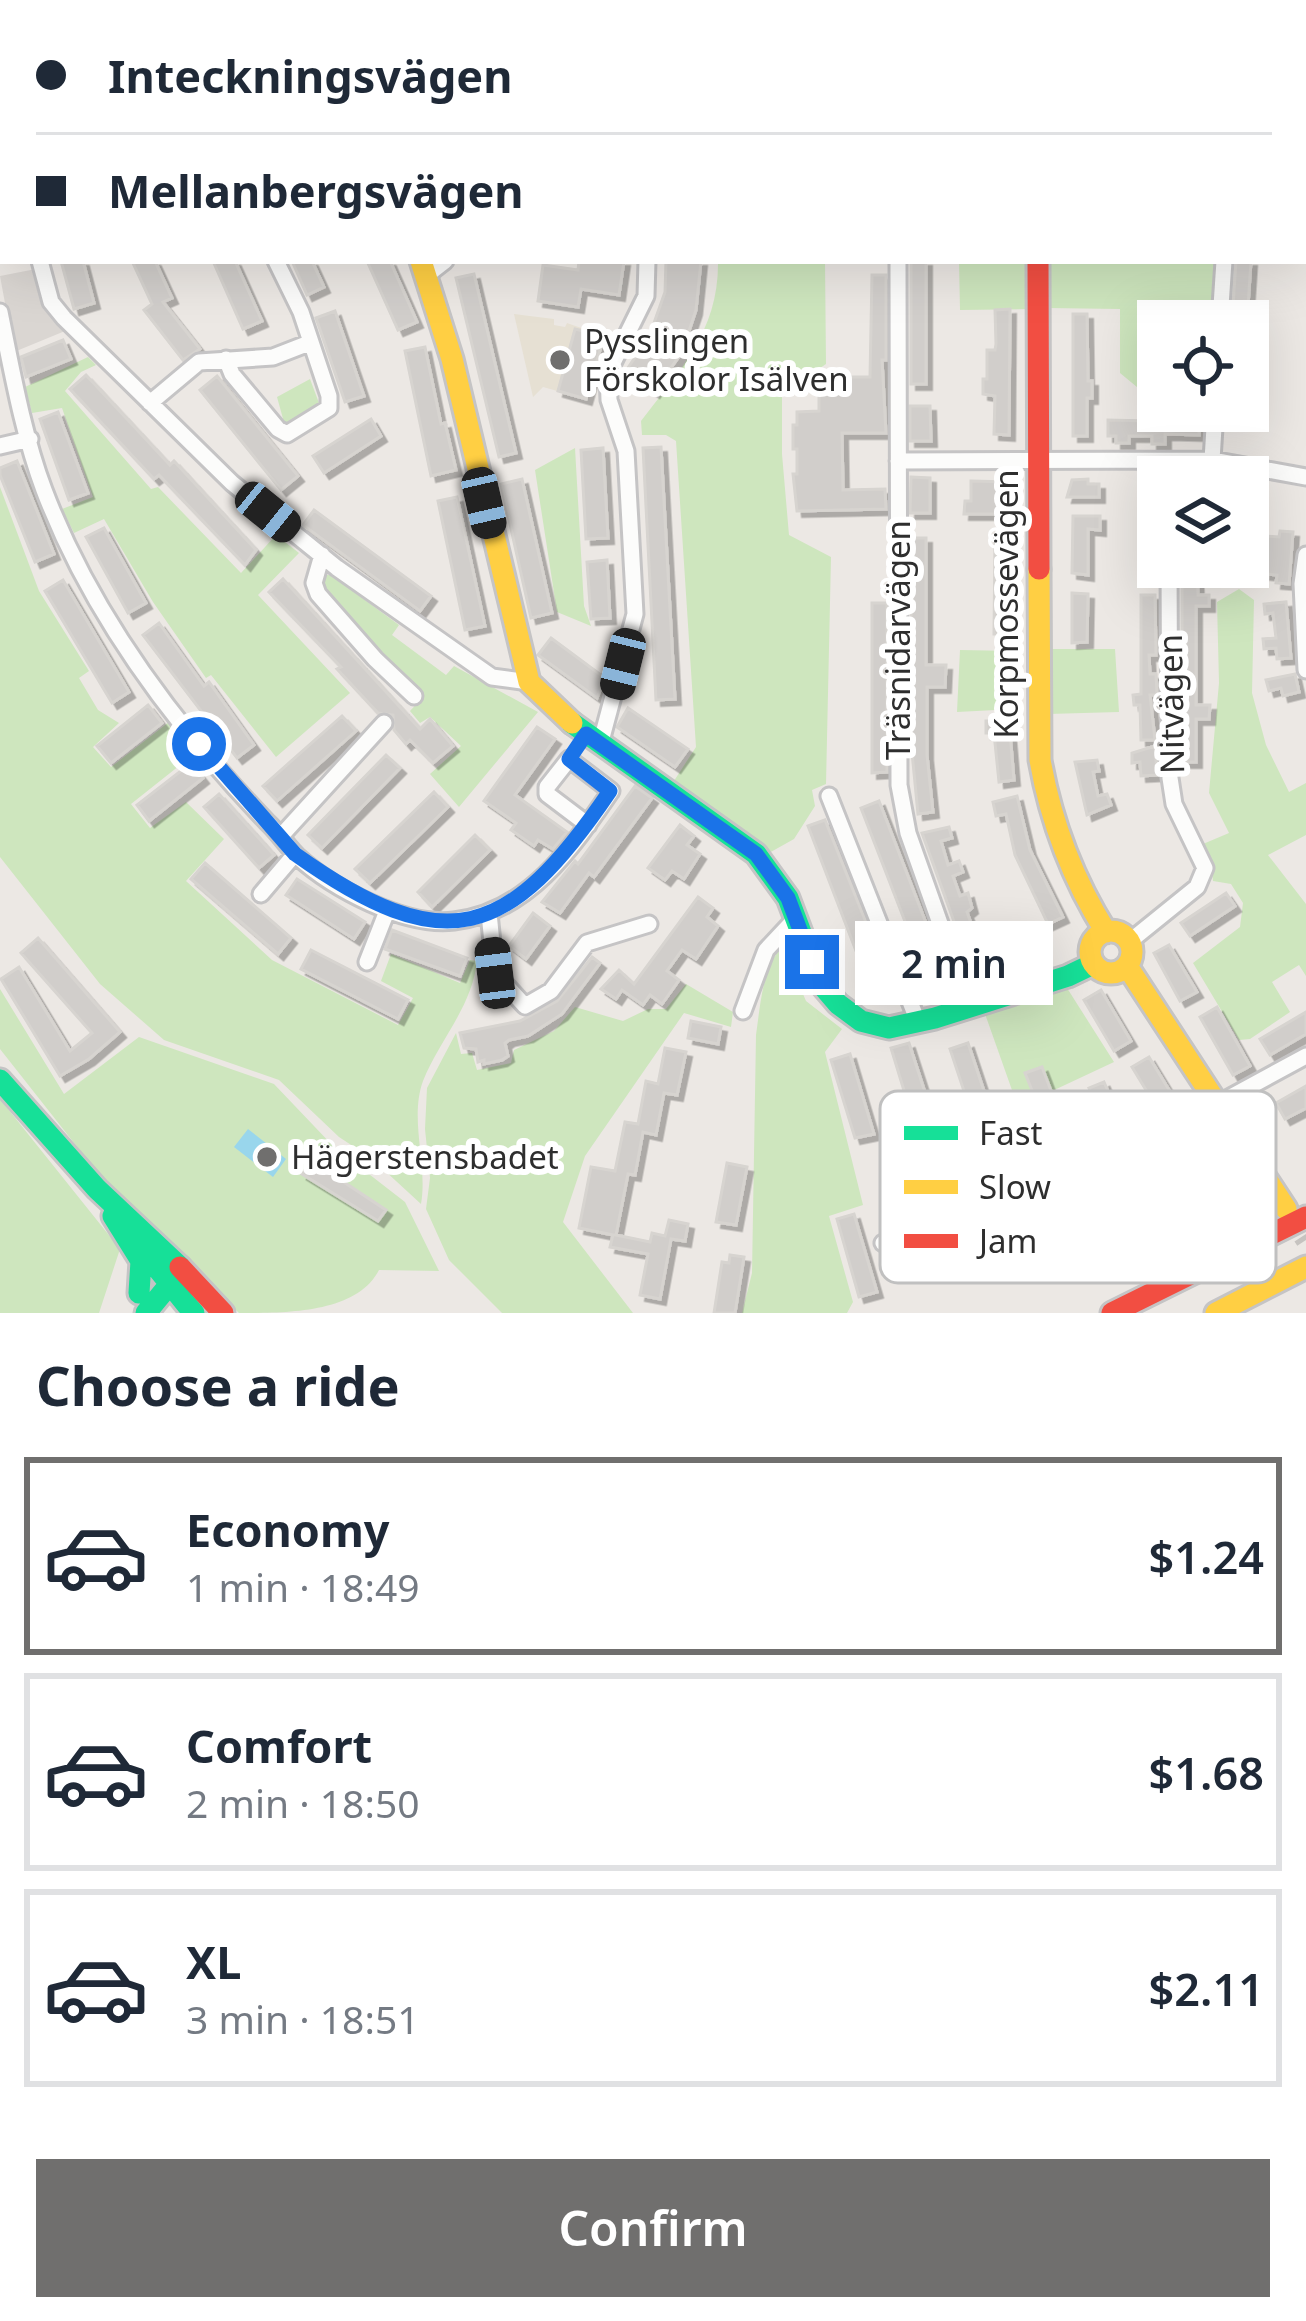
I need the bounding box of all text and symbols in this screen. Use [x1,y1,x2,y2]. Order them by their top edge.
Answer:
text: Inteckningsvägen [108,45,512,106]
text: Mellanbergsvägen [108,160,524,221]
map controls [1137,300,1269,588]
button: locate [1137,300,1269,432]
place label: Pysslingen Förskolor Isälven [584,318,849,401]
marker: Pysslingen Förskolor Isälven [547,347,573,373]
button: layers [1137,456,1269,588]
car [458,464,510,542]
street label: Korpmossevägen [983,469,1028,739]
car [229,475,307,549]
street label: Träsnidarvägen [875,520,920,760]
car [597,625,649,703]
street label: Nitvägen [1147,634,1194,774]
route start [172,717,226,771]
callout: 2 min [854,920,1052,1004]
car [473,935,517,1011]
route end [785,935,839,989]
text: 2 min [901,936,1007,989]
legend [880,1091,1276,1283]
text: Fast [979,1110,1042,1155]
place label: Hägerstensbadet [291,1134,559,1179]
marker: Hägerstensbadet [254,1144,280,1170]
text: Slow [979,1164,1051,1209]
text: Jam [976,1218,1037,1263]
text: Choose a ride [36,1348,400,1422]
text: Economy [186,1499,390,1560]
icon: car [42,1502,150,1610]
text: $1.24 [1149,1526,1264,1587]
text: 1 min · 18:49 [186,1560,420,1613]
text: Comfort [186,1715,372,1776]
icon: car [42,1718,150,1826]
text: $1.68 [1149,1742,1264,1803]
text: 2 min · 18:50 [186,1776,420,1829]
text: XL [186,1931,241,1992]
icon: car [42,1934,150,2042]
text: $2.11 [1149,1958,1264,2019]
text: 3 min · 18:51 [186,1992,420,2045]
button: Confirm [36,2159,1270,2297]

